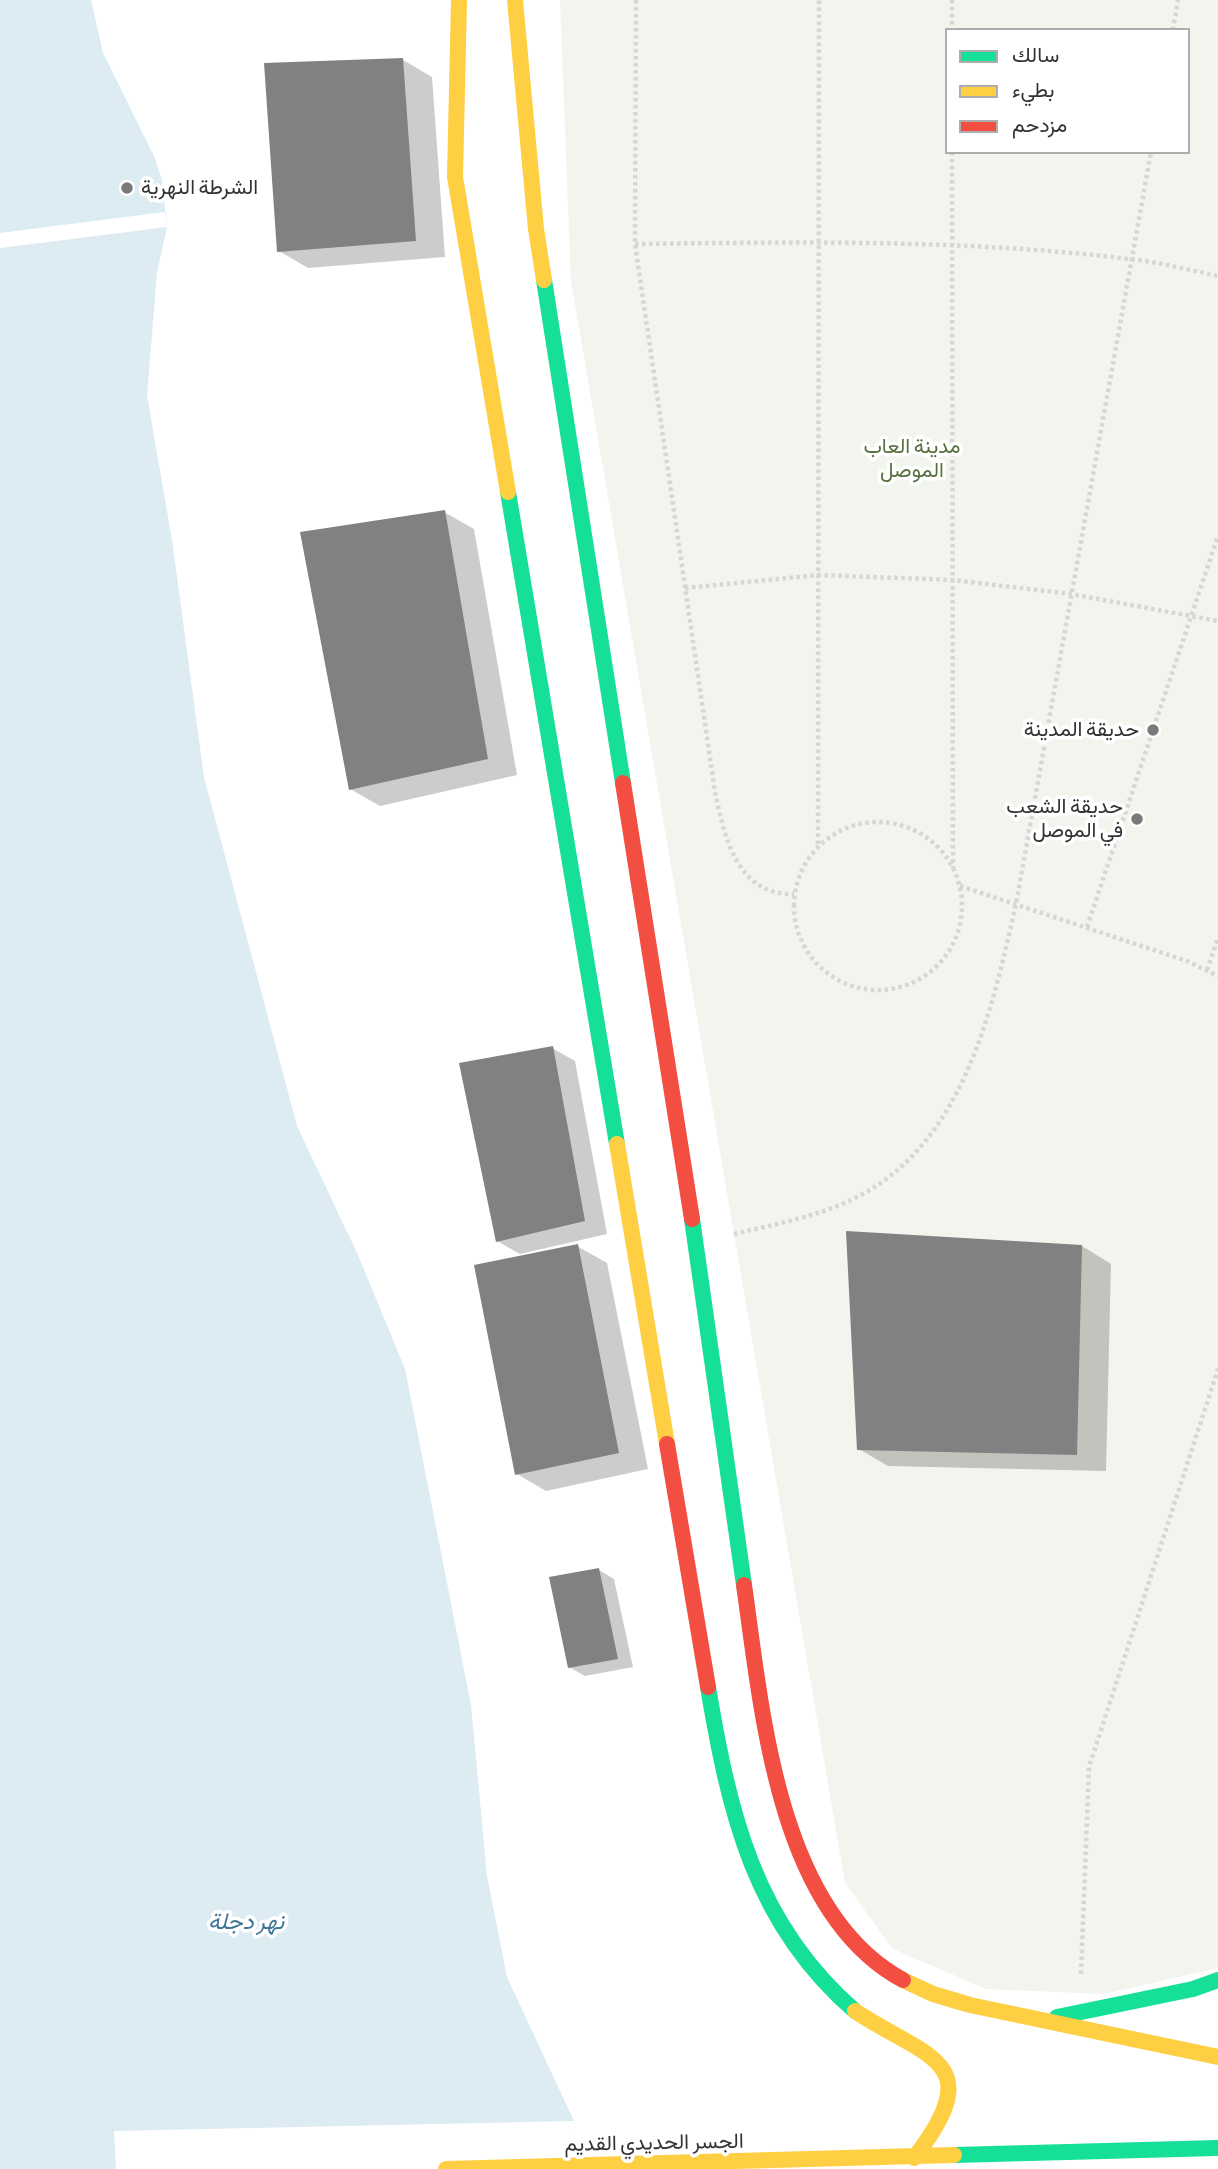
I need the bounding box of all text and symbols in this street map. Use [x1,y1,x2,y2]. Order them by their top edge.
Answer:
legend [945,28,1190,154]
text: سالك [1012,45,1059,66]
text: بطيء [1012,80,1055,101]
text: مزدحم [1012,115,1067,136]
place label: الشرطة النهرية [141,175,258,201]
marker: الشرطة النهرية [119,180,135,196]
park label: مدينة العاب الموصل [863,434,961,484]
place label: حديقة المدينة [1024,717,1139,743]
marker: حديقة المدينة [1145,722,1161,738]
place label: حديقة الشعب في الموصل [1006,794,1123,844]
marker: حديقة الشعب في الموصل [1129,811,1145,827]
water label: نهر دجلة [208,1908,284,1936]
street label: الجسر الحديدي القديم [564,2129,744,2157]

